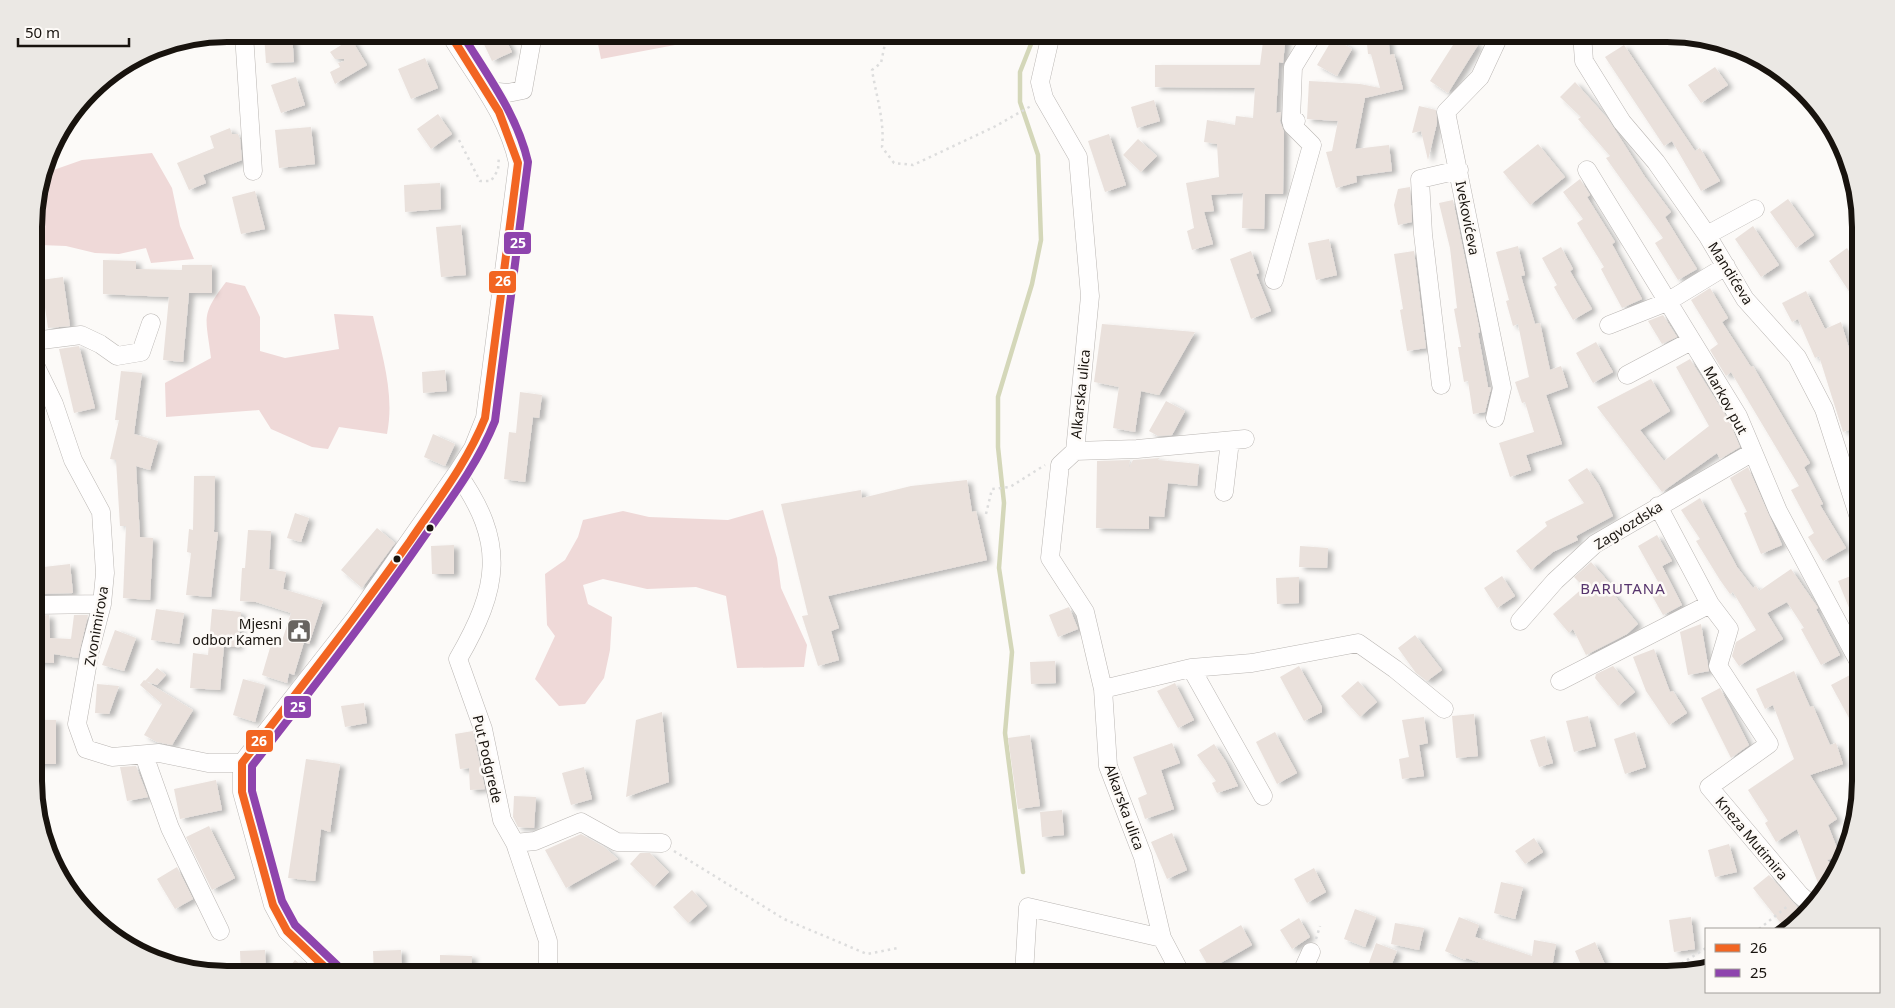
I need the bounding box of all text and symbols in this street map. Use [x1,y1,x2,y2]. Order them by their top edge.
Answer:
scale bar [18,15,129,47]
text: 50 m [25,22,60,42]
street label: Ivekovićeva [1451,179,1485,257]
line badge: 25 [503,231,532,255]
text: 25 [510,233,526,252]
street label: Mandićeva [1704,238,1758,308]
line badge: 26 [488,270,517,294]
text: 26 [495,271,511,290]
street label: Alkarska ulica [1066,348,1094,440]
street label: Markov put [1699,363,1753,437]
street label: Zagvozdska [1590,497,1666,553]
unlabelled marker [425,523,435,533]
unlabelled marker [392,554,402,564]
district label: BARUTANA [1580,578,1666,598]
street label: Zvonimirova [80,584,112,668]
place label: Mjesni odbor Kamen [192,614,282,649]
public building icon: Mjesni odbor Kamen [286,618,312,644]
line badge: 25 [283,695,312,719]
text: 25 [290,697,306,716]
street label: Put Podgrede [469,713,507,805]
line badge: 26 [245,729,274,753]
text: 26 [251,731,267,750]
street label: Alkarska ulica [1101,762,1149,852]
street label: Kneza Mutimira [1712,792,1792,884]
legend [1705,928,1880,993]
text: 26 [1750,937,1767,957]
text: 25 [1750,962,1767,982]

